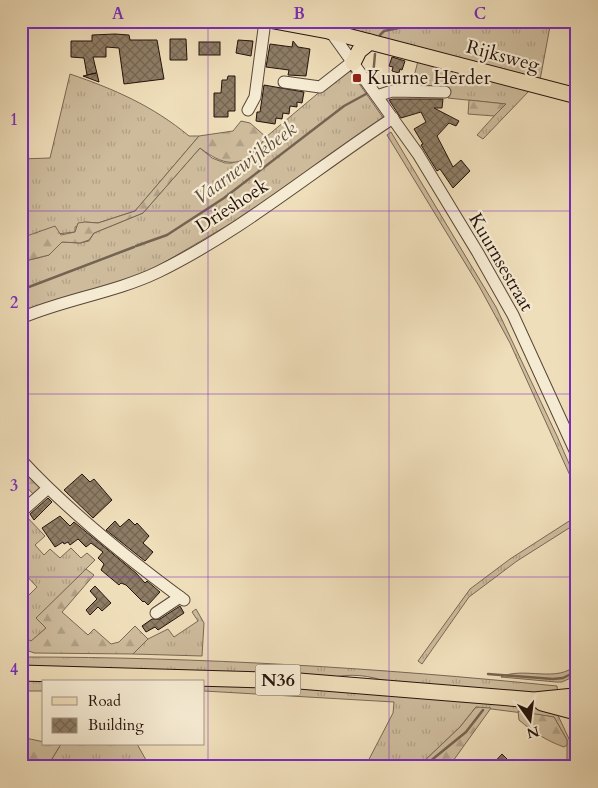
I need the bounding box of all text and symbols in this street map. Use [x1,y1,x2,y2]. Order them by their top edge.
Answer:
text: A [112,3,124,25]
text: B [293,3,305,25]
text: C [474,3,486,25]
street label: Rijksweg [463,34,543,78]
place label: Kuurne Herder [367,65,491,91]
marker: Kuurne Herder [351,72,363,84]
text: 1 [10,109,18,131]
water label: Vaarnewijkbeek [188,115,302,211]
street label: Drieshoek [190,172,274,239]
street label: Kuurnsestraat [462,208,540,316]
text: 2 [10,292,18,314]
text: 3 [10,475,18,497]
text: 4 [10,659,18,681]
road number: N36 [256,664,300,696]
legend [42,680,205,746]
text: Road [88,691,121,711]
north arrow [506,696,556,746]
text: Building [88,715,144,735]
text: N [525,721,541,743]

